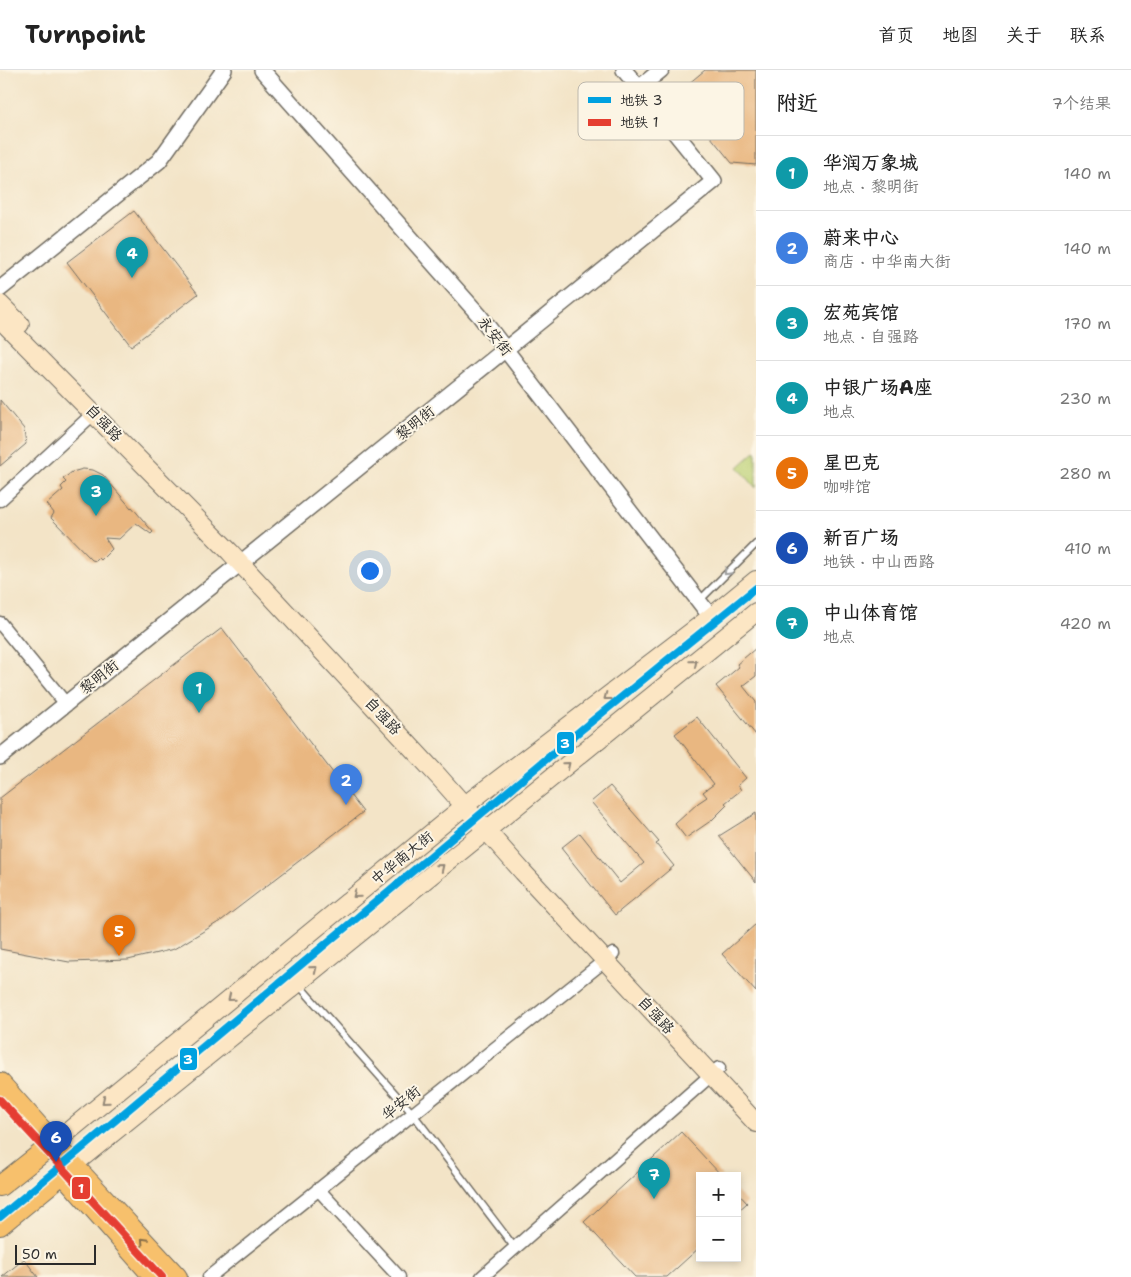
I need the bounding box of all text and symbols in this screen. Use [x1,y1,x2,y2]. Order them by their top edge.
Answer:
text: Turnpoint [25,19,146,51]
text: 首页 [878,23,914,47]
text: 地图 [942,23,978,47]
text: 关于 [1006,23,1042,47]
text: 联系 [1070,23,1106,47]
legend [578,82,744,140]
text: 附近 [776,89,818,117]
text: 地铁 3 [620,91,663,109]
text: 7个结果 [1052,93,1111,114]
text: 地铁 1 [620,113,659,131]
text: 华润万象城 [823,150,918,175]
text: 1 [788,163,796,184]
text: 140 m [1064,163,1111,184]
text: 地点 · 黎明街 [823,176,918,197]
text: 蔚来中心 [823,225,899,250]
pin: 4 [116,237,148,278]
text: 2 [786,238,798,259]
text: 140 m [1064,238,1111,259]
text: 商店 · 中华南大街 [823,251,950,272]
text: 宏苑宾馆 [823,300,899,325]
street label: 永安街 [473,312,517,360]
text: 3 [786,313,798,334]
text: 170 m [1064,313,1111,334]
text: 地点 · 自强路 [823,326,918,347]
text: 中银广场A座 [823,375,933,400]
text: 4 [786,388,798,409]
text: 230 m [1059,388,1111,409]
street label: 自强路 [81,400,127,446]
street label: 黎明街 [391,401,439,445]
text: 地点 [823,401,855,422]
text: 星巴克 [823,450,880,475]
text: 5 [787,463,797,484]
text: 280 m [1059,463,1111,484]
pin: 3 [80,475,112,516]
text: 咖啡馆 [823,476,871,497]
text: 新百广场 [823,525,899,550]
text: 6 [786,538,798,559]
text: 410 m [1064,538,1111,559]
text: 地铁 · 中山西路 [823,551,934,572]
your location [357,558,383,584]
one-way arrow [724,567,733,576]
text: 中山体育馆 [823,600,918,625]
text: 7 [786,613,798,634]
text: 420 m [1060,613,1111,634]
text: 地点 [823,626,855,647]
street label: 黎明街 [75,655,123,699]
one-way arrow [688,660,697,668]
pin: 1 [183,672,215,713]
one-way arrow [604,691,613,699]
street label: 自强路 [360,693,406,739]
line badge: 3 [556,731,575,755]
text: 3 [560,734,570,752]
one-way arrow [562,762,571,771]
pin: 2 [330,764,362,805]
street label: 中华南大街 [367,827,437,889]
one-way arrow [435,863,444,872]
one-way arrow [353,890,362,899]
pin: 5 [103,915,135,956]
one-way arrow [309,966,318,975]
street label: 自强路 [633,992,679,1038]
one-way arrow [228,993,237,1001]
line badge: 3 [179,1047,198,1071]
text: 3 [183,1050,193,1068]
street label: 华安街 [377,1081,425,1125]
one-way arrow [102,1096,111,1104]
pin: 6 [40,1121,72,1162]
pin: 7 [638,1158,670,1199]
map controls [696,1172,741,1262]
button: + [696,1172,741,1217]
line badge: 1 [71,1176,91,1200]
text: 1 [78,1179,84,1197]
button: − [696,1217,741,1262]
one-way arrow [141,1238,150,1247]
scale bar [15,1242,96,1265]
text: 50 m [22,1245,57,1263]

